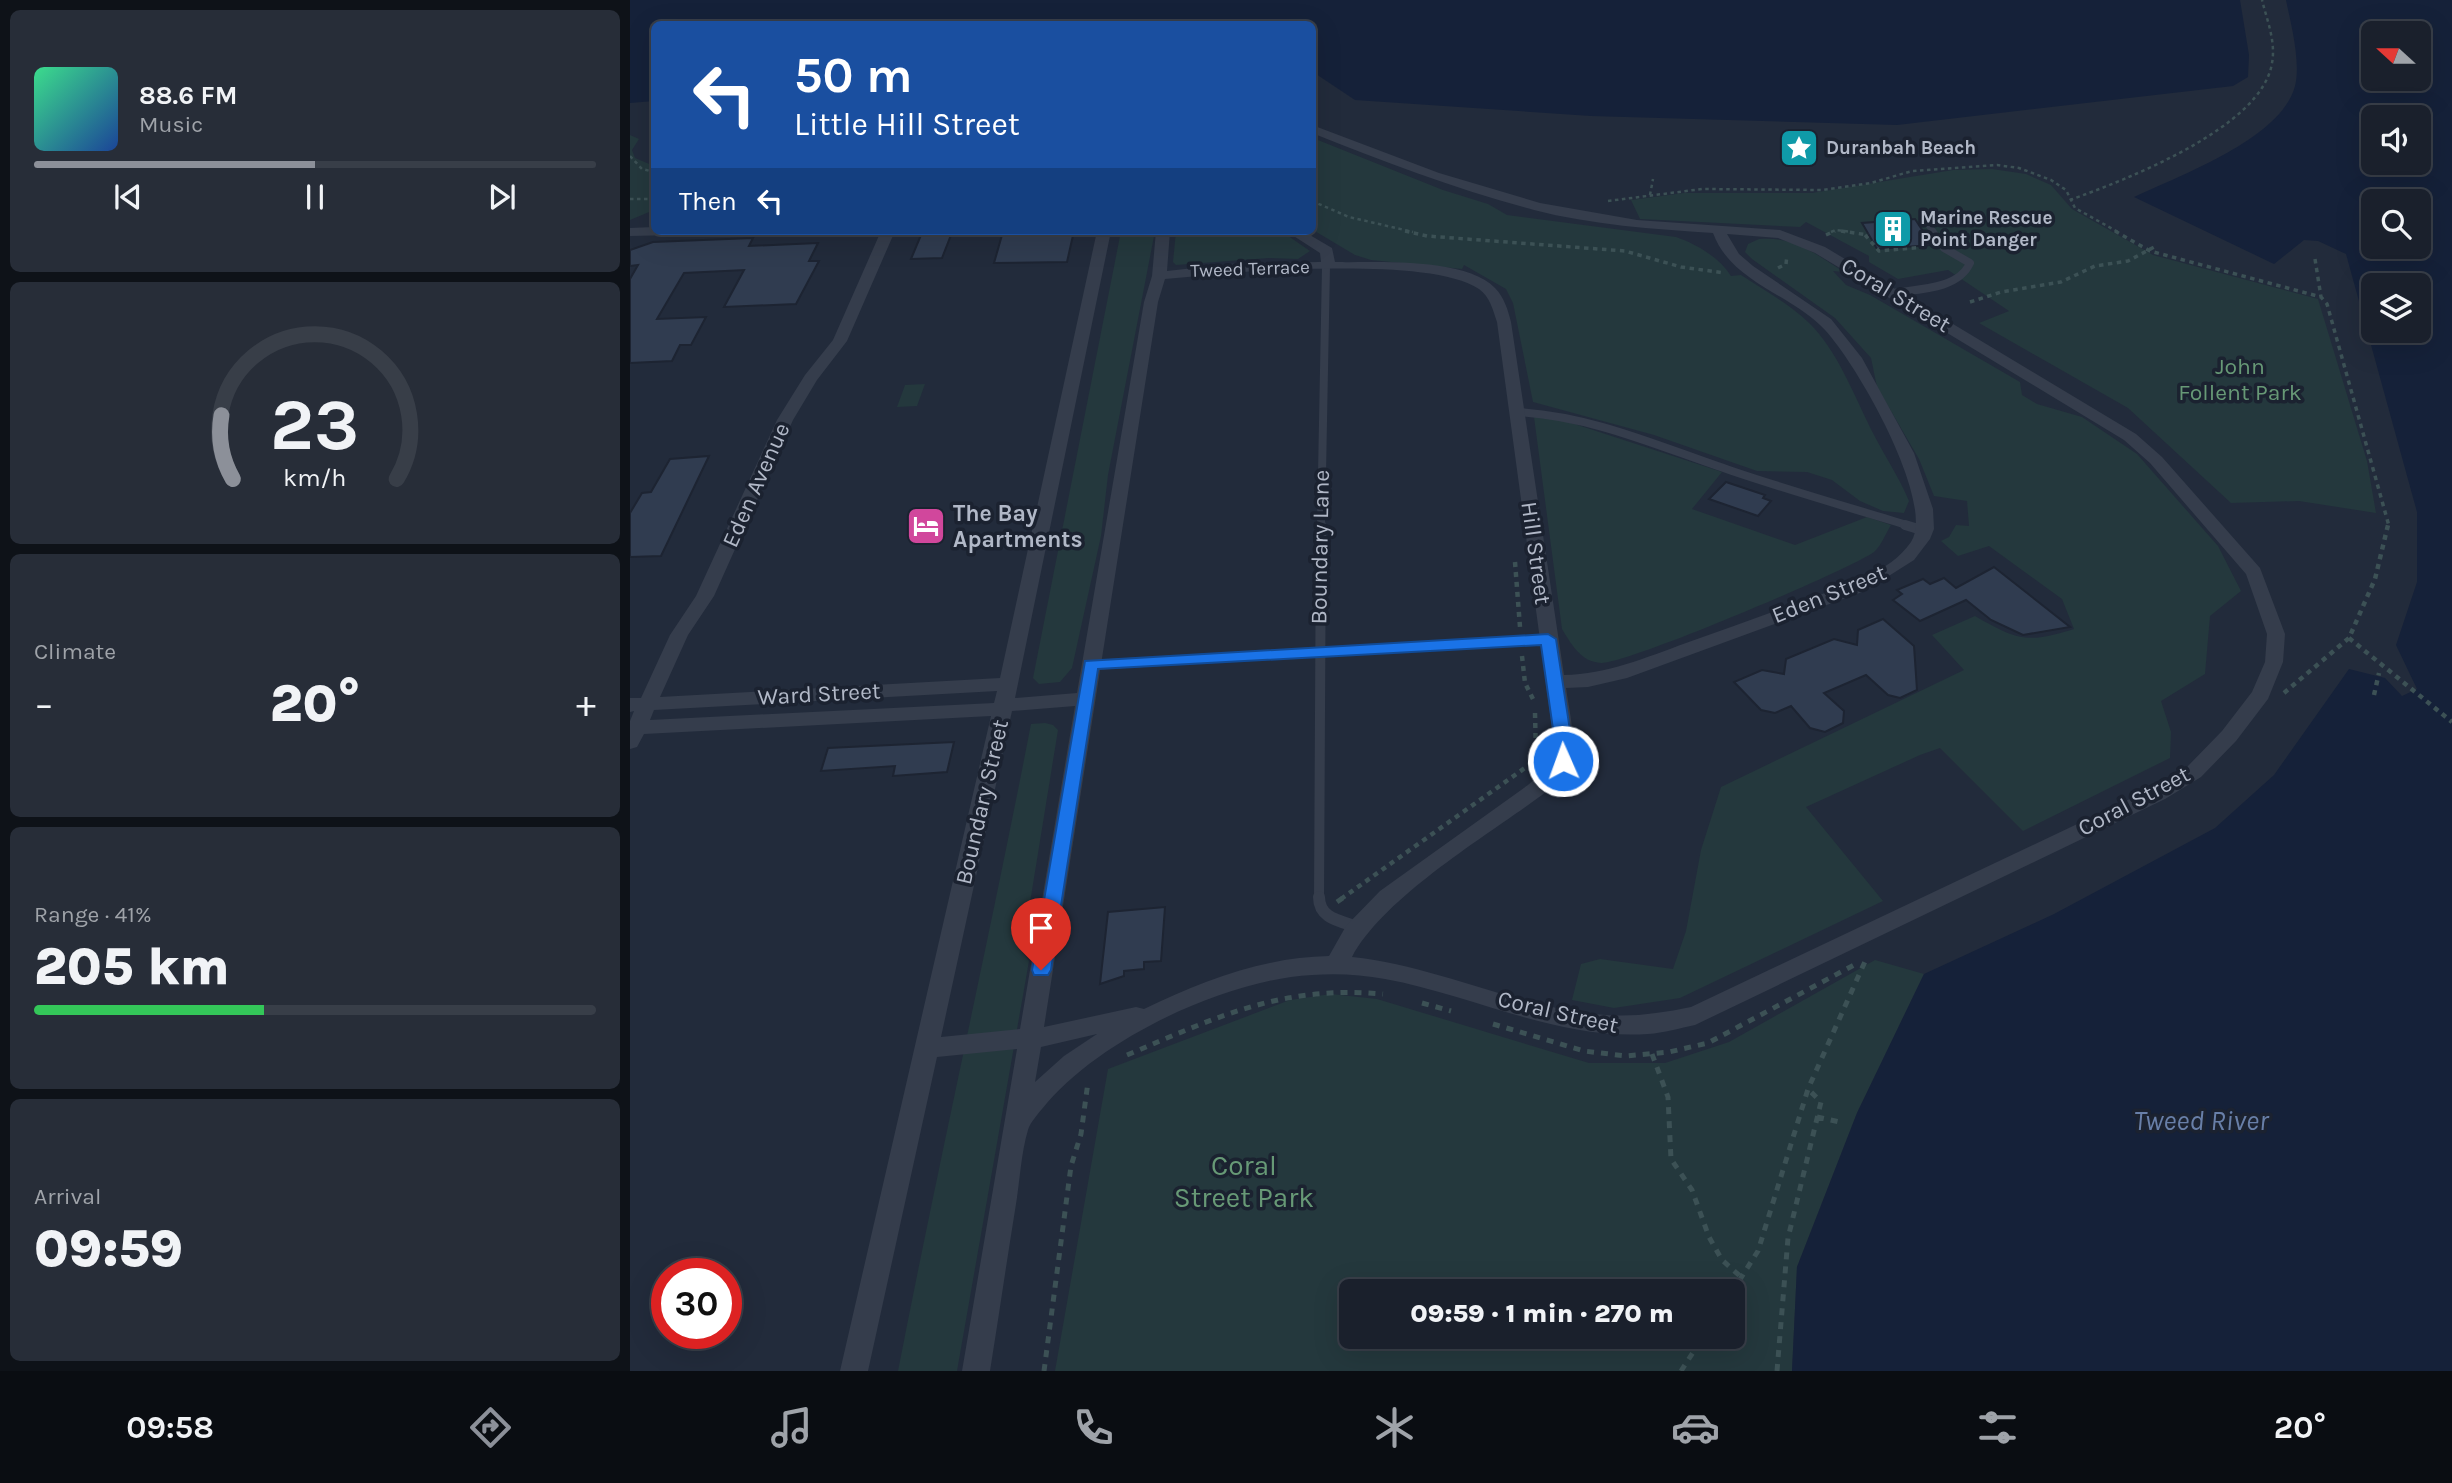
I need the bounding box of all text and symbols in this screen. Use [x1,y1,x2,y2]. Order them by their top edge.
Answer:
north arrow [2361,21,2431,91]
map controls [2361,21,2431,343]
text: 50 m [794,47,912,104]
icon: left [679,49,770,140]
text: 88.6 FM [139,80,238,111]
button: sound [2361,105,2431,175]
text: Little Hill Street [794,106,1020,143]
text: Music [139,111,203,138]
place icon: Duranbah Beach [1778,127,1820,169]
place label: Duranbah Beach [1826,137,1976,159]
icon: previous [109,178,147,216]
icon: pause [296,178,334,216]
icon: next [483,178,521,216]
icon: left [751,182,789,220]
text: Then [679,186,737,217]
button: search [2361,189,2431,259]
place label: Marine Rescue Point Danger [1920,207,2053,251]
building icon: Marine Rescue Point Danger [1872,208,1914,250]
street label: Coral Street [1836,252,1956,338]
street label: Tweed Terrace [1190,256,1310,282]
button: layers [2361,273,2431,343]
park label: John Follent Park [2178,353,2302,406]
text: 23 [270,383,360,468]
street label: Eden Avenue [717,419,795,551]
text: km/h [283,463,347,492]
street label: Boundary Lane [1305,469,1335,625]
place label: The Bay Apartments [953,500,1083,553]
street label: Hill Street [1515,500,1557,607]
hotel icon: The Bay Apartments [905,505,947,547]
street label: Eden Street [1768,559,1890,629]
text: Climate [34,638,116,665]
text: 20° [270,673,360,734]
street label: Ward Street [757,677,881,711]
text: − [34,682,54,727]
text: + [576,682,596,727]
street label: Boundary Street [950,716,1014,887]
position arrow [1526,724,1600,798]
street label: Coral Street [2073,760,2195,842]
pin [1011,898,1071,970]
text: Range · 41% [34,901,152,928]
icon: arrive [1022,909,1060,947]
text: 205 km [34,936,230,997]
street label: Coral Street [1495,985,1621,1039]
water label: Tweed River [2133,1104,2270,1137]
park label: Coral Street Park [1174,1149,1314,1214]
text: Arrival [34,1183,101,1210]
text: 09:59 [34,1218,183,1279]
speed limit sign: 30 [651,1258,742,1349]
text: 09:59 · 1 min · 270 m [1410,1298,1674,1329]
icon: directions [466,1403,515,1452]
icon: music [767,1403,816,1452]
icon: phone [1069,1403,1118,1452]
icon: climate [1370,1403,1419,1452]
icon: car [1671,1403,1720,1452]
icon: filters [1973,1403,2022,1452]
text: 09:58 [126,1409,214,1446]
text: 20° [2274,1409,2326,1446]

